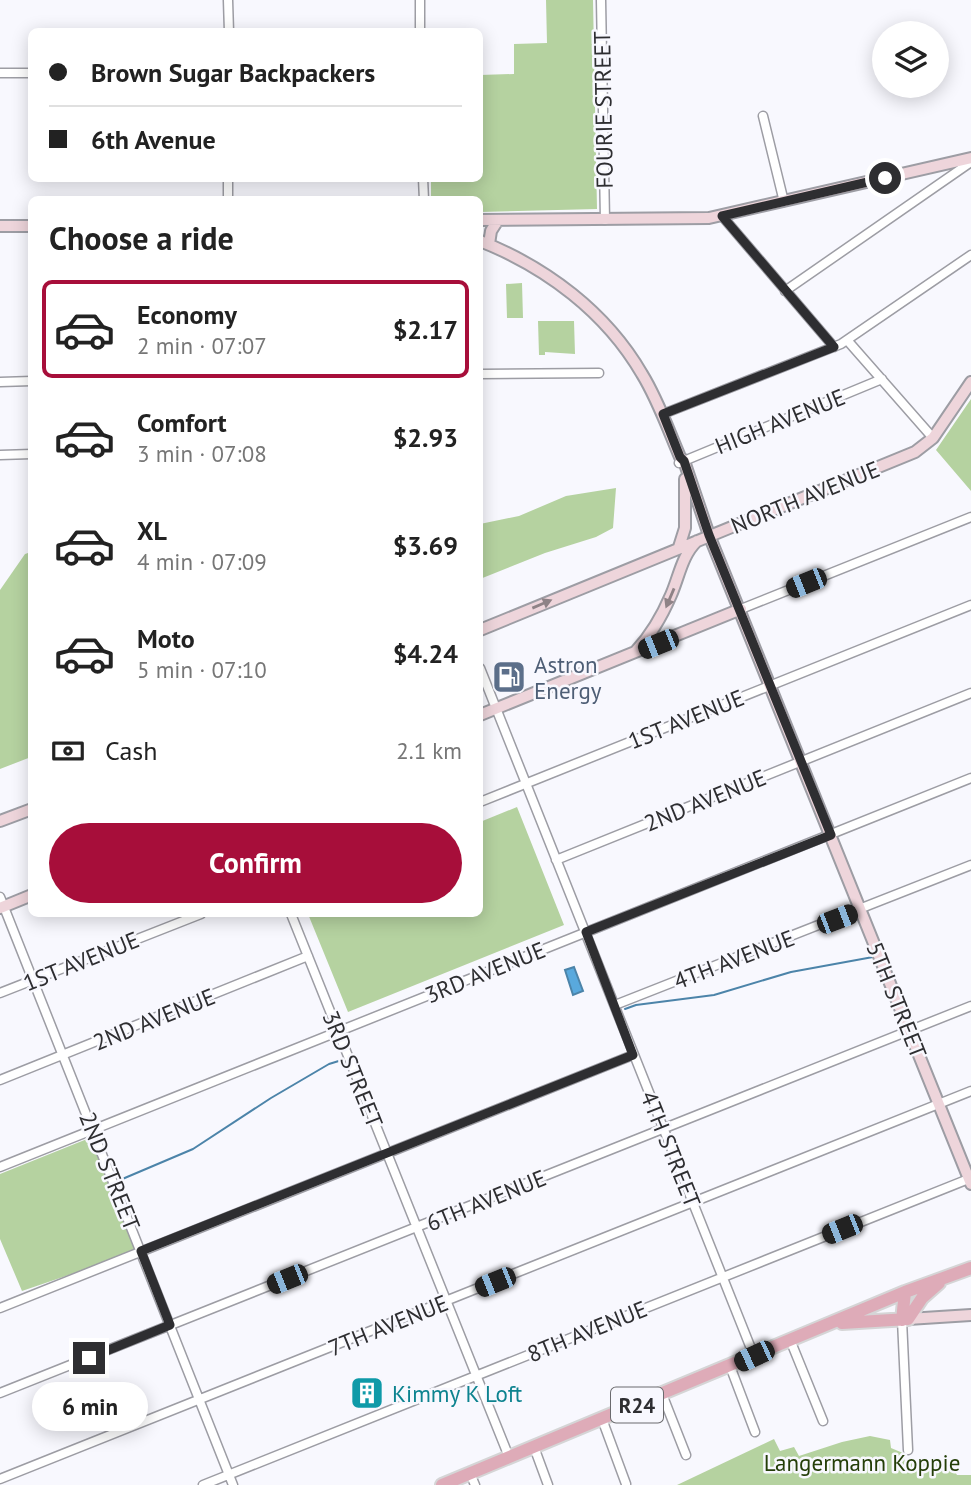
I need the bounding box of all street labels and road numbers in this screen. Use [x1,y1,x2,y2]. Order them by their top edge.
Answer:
street label: FOURIE STREET [587,31,619,189]
street label: HIGH AVENUE [711,382,849,460]
street label: NORTH AVENUE [726,454,884,540]
street label: 1ST AVENUE [624,683,748,755]
street label: 2ND AVENUE [640,762,770,838]
street label: 4TH AVENUE [670,923,798,995]
street label: 1ST AVENUE [19,925,143,997]
street label: 3RD AVENUE [421,935,549,1009]
street label: 5TH STREET [861,938,934,1063]
street label: 2ND AVENUE [89,981,219,1057]
street label: 3RD STREET [316,1006,390,1132]
street label: 4TH STREET [635,1087,708,1212]
street label: 2ND STREET [73,1107,147,1235]
street label: 6TH AVENUE [422,1163,550,1237]
street label: 7TH AVENUE [324,1288,452,1362]
street label: 8TH AVENUE [523,1294,651,1368]
road number: R24 [611,1388,663,1422]

